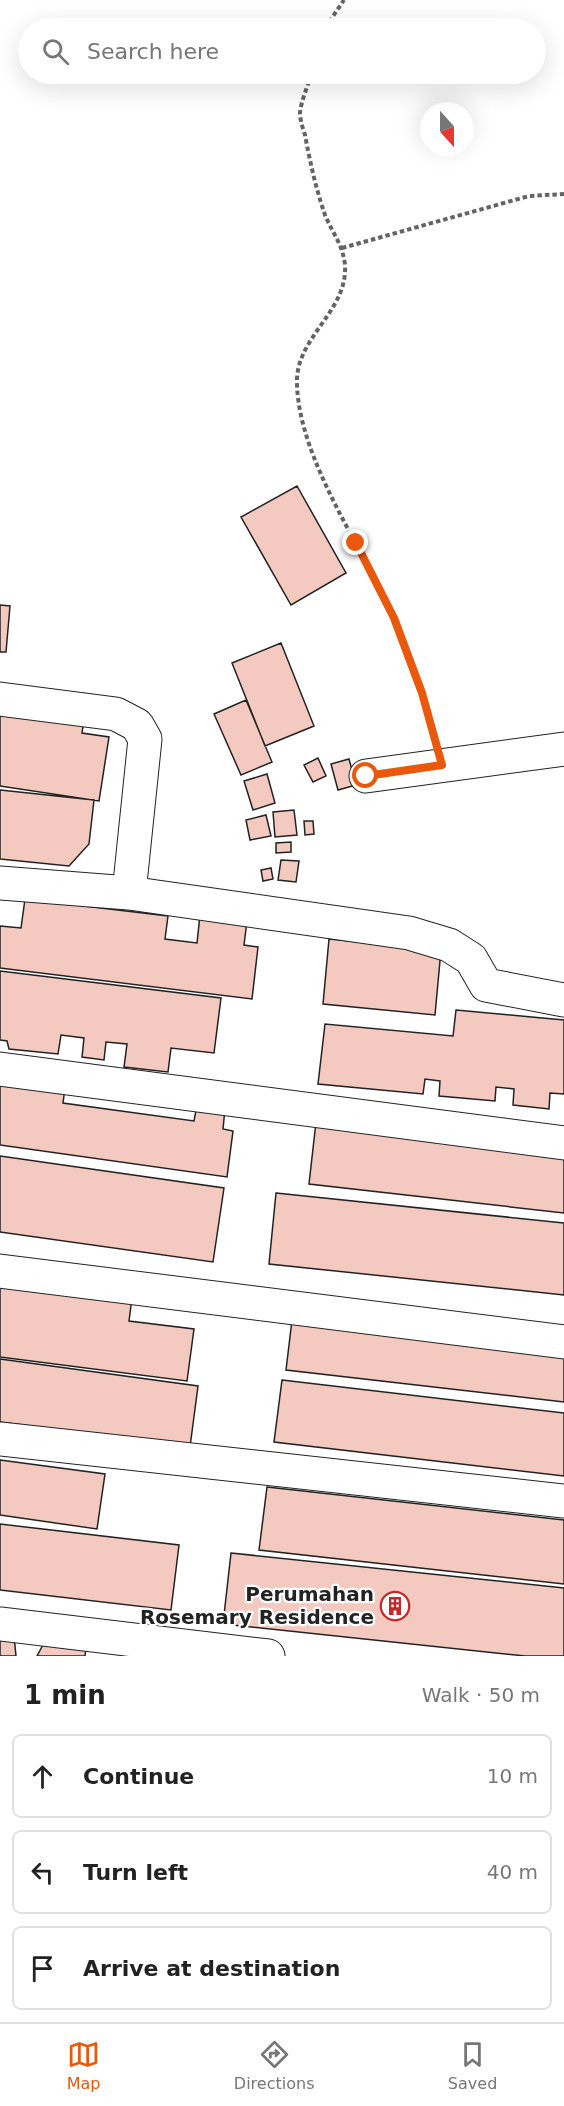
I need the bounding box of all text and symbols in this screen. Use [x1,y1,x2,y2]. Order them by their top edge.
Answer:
search box [18,18,546,84]
icon: search [39,35,72,68]
text: Search here [87,39,219,64]
north arrow [420,102,474,156]
route end [342,529,368,555]
route start [352,762,378,788]
place label: Perumahan Rosemary Residence [140,1582,374,1629]
building icon: Perumahan Rosemary Residence [379,1590,411,1622]
text: 1 min [24,1680,106,1710]
text: Walk · 50 m [422,1683,540,1707]
icon: ahead [26,1760,59,1793]
text: Continue [83,1764,194,1789]
text: 10 m [487,1764,538,1788]
icon: left [26,1856,59,1889]
text: Turn left [83,1860,188,1885]
text: 40 m [487,1860,538,1884]
icon: arrive [26,1952,59,1985]
text: Arrive at destination [83,1956,340,1981]
tab: Map [67,2038,100,2093]
tab: Directions [234,2038,314,2093]
tab: Saved [448,2038,497,2093]

